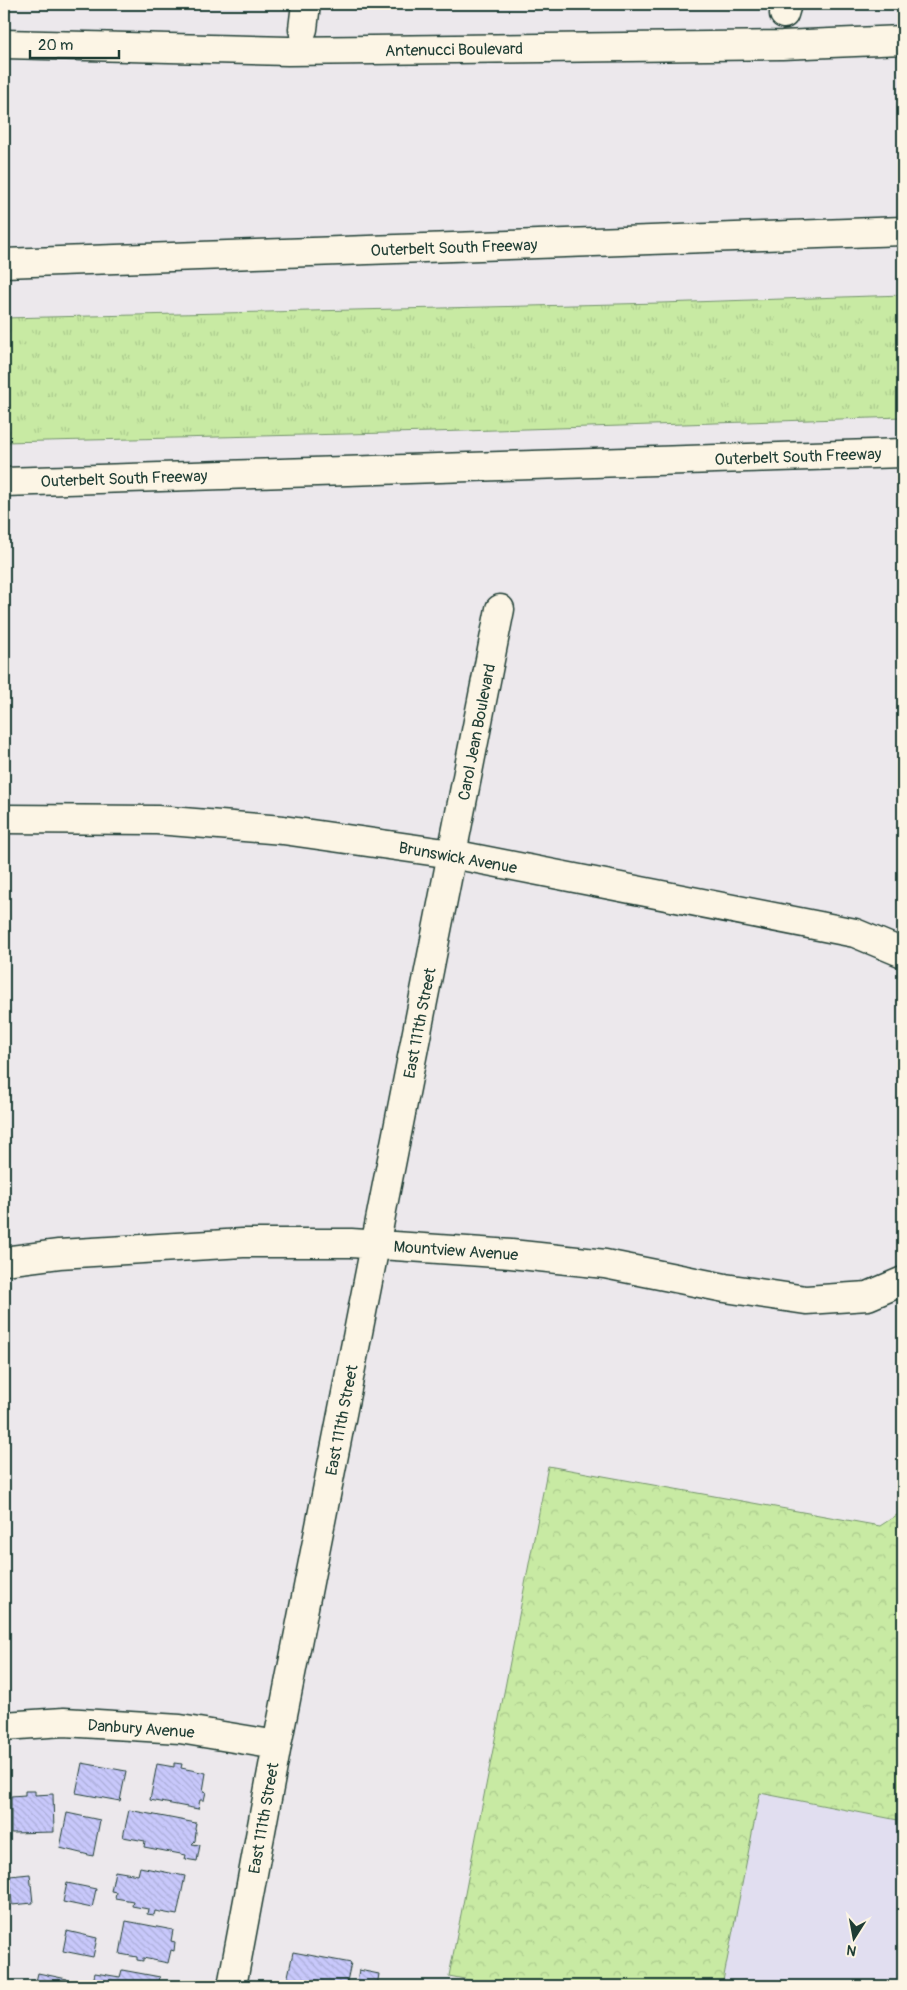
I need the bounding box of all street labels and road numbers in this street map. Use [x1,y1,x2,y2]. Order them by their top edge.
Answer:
street label: Antenucci Boulevard [385,39,523,61]
street label: Outerbelt South Freeway [370,235,538,261]
street label: Outerbelt South Freeway [714,444,882,470]
street label: Outerbelt South Freeway [40,466,208,492]
street label: Carol Jean Boulevard [454,662,500,802]
street label: Brunswick Avenue [397,838,519,878]
street label: East 111th Street [399,966,441,1080]
street label: Mountview Avenue [393,1237,519,1265]
street label: East 111th Street [321,1363,363,1477]
street label: Danbury Avenue [87,1715,195,1743]
street label: East 111th Street [244,1761,284,1875]

